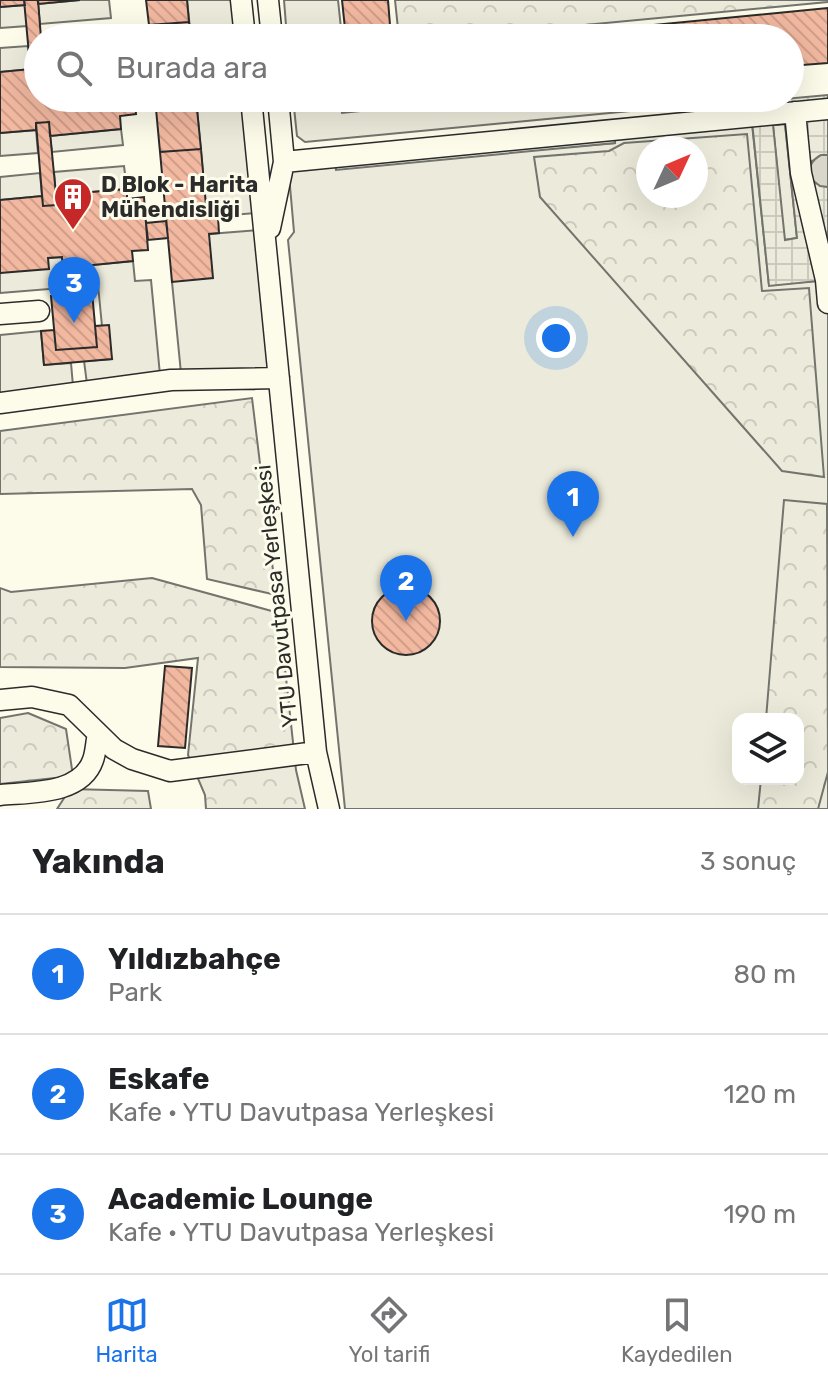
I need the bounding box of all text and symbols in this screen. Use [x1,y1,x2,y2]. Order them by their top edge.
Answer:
search box [24,24,804,112]
icon: search [52,46,96,90]
text: Burada ara [116,50,268,86]
north arrow [636,136,708,208]
place label: D Blok - Harita Mühendisliği [101,171,258,223]
building icon: D Blok - Harita Mühendisliği [52,176,94,231]
pin: 3 [48,257,100,323]
your location [536,318,576,358]
street label: YTU Davutpasa Yerleşkesi [249,463,304,729]
pin: 1 [547,471,599,537]
pin: 2 [380,555,432,621]
map controls [732,713,804,785]
button: layers [732,713,804,785]
text: Yakında [32,841,165,882]
text: 3 sonuç [700,846,796,877]
text: Yıldızbahçe [108,941,281,977]
text: 1 [52,959,64,990]
text: 80 m [733,959,796,990]
text: Park [108,977,162,1008]
text: Eskafe [108,1061,209,1097]
text: 2 [50,1079,66,1110]
text: 120 m [724,1079,796,1110]
text: Kafe · YTU Davutpasa Yerleşkesi [108,1097,494,1128]
text: Academic Lounge [108,1181,373,1217]
text: 3 [49,1199,67,1230]
text: 190 m [723,1199,796,1230]
text: Kafe · YTU Davutpasa Yerleşkesi [108,1217,494,1248]
tab: Harita [95,1293,158,1368]
tab: Yol tarifi [348,1293,430,1368]
tab: Kaydedilen [621,1293,733,1368]

